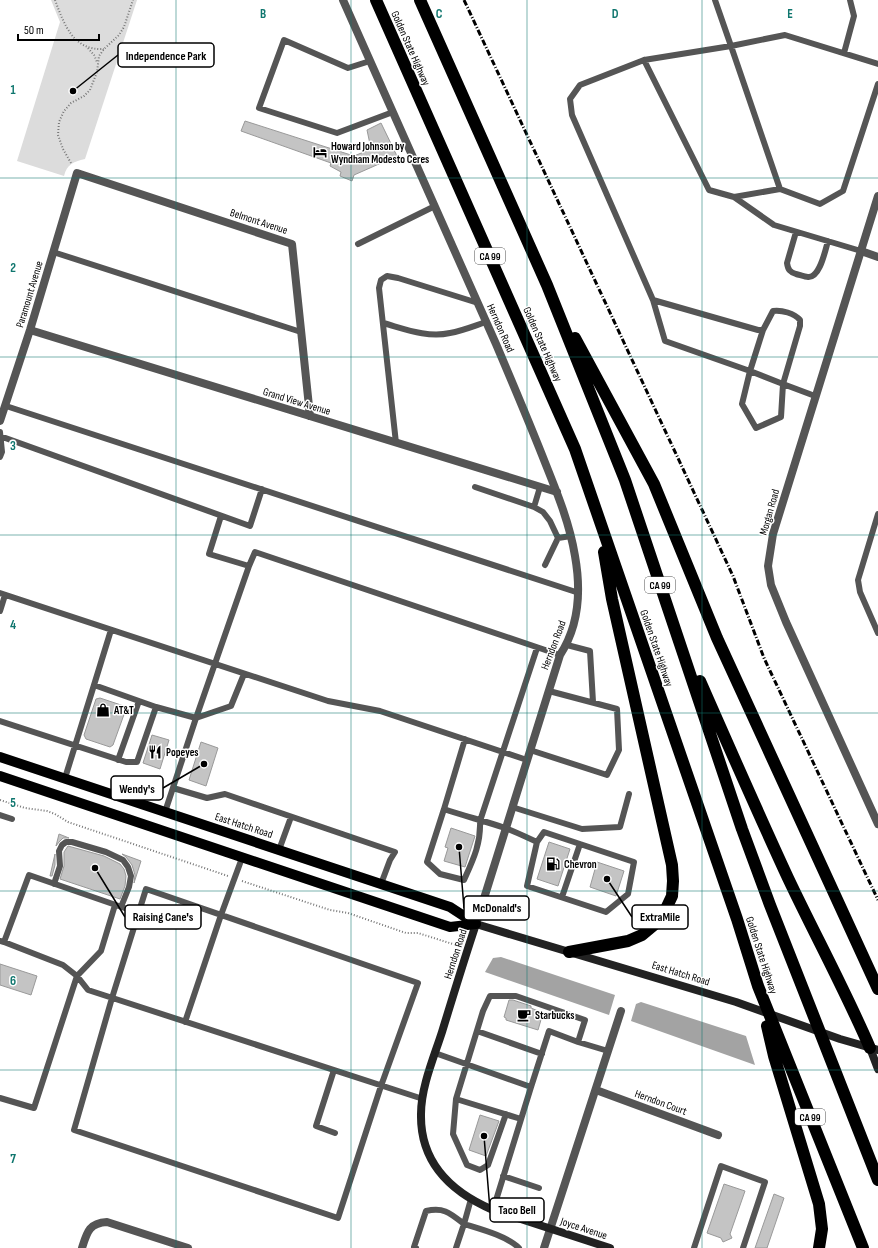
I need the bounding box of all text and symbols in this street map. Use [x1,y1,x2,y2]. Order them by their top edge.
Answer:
text: B [260,6,266,22]
text: C [436,6,443,22]
text: D [612,6,619,22]
text: E [787,6,793,22]
street label: Golden State Highway [388,9,433,88]
scale bar [18,16,99,42]
text: 50 m [24,23,44,38]
callout: Independence Park [118,43,214,67]
text: Independence Park [126,49,206,64]
text: 1 [10,82,16,98]
place label: Howard Johnson by Wyndham Modesto Ceres [331,140,429,166]
hotel icon: Howard Johnson by Wyndham Modesto Ceres [312,144,328,160]
street label: Belmont Avenue [228,206,289,237]
road number: CA 99 [475,248,505,264]
street label: Paramount Avenue [13,259,46,329]
text: 2 [10,260,16,276]
street label: Herndon Road [484,302,517,355]
street label: Golden State Highway [520,305,565,384]
street label: Grand View Avenue [261,385,332,418]
text: 3 [10,438,16,454]
street label: Morgan Road [757,487,782,537]
road number: CA 99 [645,577,675,593]
street label: Golden State Highway [637,608,676,689]
text: 4 [10,617,16,633]
street label: Herndon Road [538,618,569,672]
shop icon: AT&T [95,702,111,718]
place label: AT&T [113,704,134,717]
restaurant icon: Popeyes [147,744,163,760]
place label: Popeyes [166,746,199,759]
callout: Wendy's [111,776,163,800]
text: Wendy's [119,782,155,797]
text: 5 [10,795,16,811]
street label: East Hatch Road [213,810,275,841]
fuel station icon: Chevron [545,856,561,872]
place label: Chevron [564,858,597,871]
callout: McDonald's [464,896,529,920]
text: McDonald's [473,901,522,916]
callout: Raising Cane's [125,905,201,929]
callout: ExtraMile [632,905,688,929]
text: Raising Cane's [133,910,194,925]
text: ExtraMile [640,910,680,925]
street label: Golden State Highway [743,915,780,996]
street label: Herndon Road [441,927,470,981]
street label: East Hatch Road [650,959,712,989]
text: 6 [10,973,16,989]
cafe icon: Starbucks [516,1007,532,1023]
place label: Starbucks [535,1009,574,1022]
street label: Herndon Court [633,1087,689,1118]
road number: CA 99 [795,1109,825,1125]
text: 7 [10,1151,16,1167]
callout: Taco Bell [490,1198,544,1222]
text: Taco Bell [498,1203,536,1218]
street label: Joyce Avenue [558,1215,609,1242]

